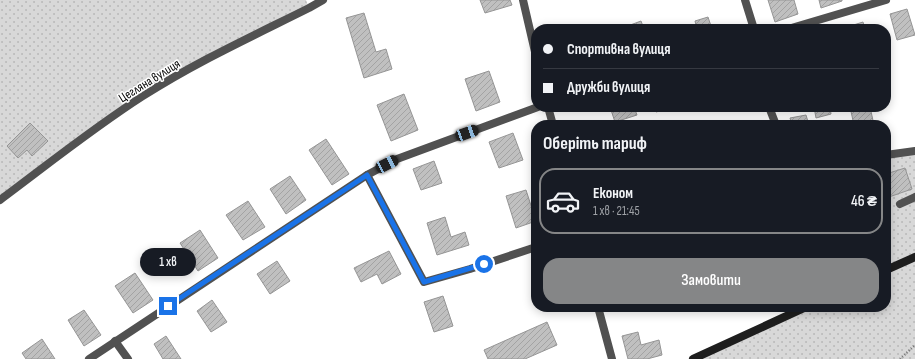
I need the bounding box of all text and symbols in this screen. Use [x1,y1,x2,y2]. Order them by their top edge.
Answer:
text: Спортивна вулиця [567,40,671,59]
street label: Цегляна вулиця [116,56,183,106]
text: Дружби вулиця [567,78,650,97]
car [454,123,480,143]
text: Оберіть тариф [543,133,647,154]
car [374,153,400,175]
icon: car [545,183,581,219]
text: Економ [593,184,633,203]
text: 46 ₴ [851,192,877,211]
text: 1 хв · 21:45 [593,203,640,219]
callout: 1 хв [140,248,196,276]
text: 1 хв [159,254,177,270]
route start [475,255,493,273]
button: Замовити [543,258,879,304]
route end [159,297,177,315]

